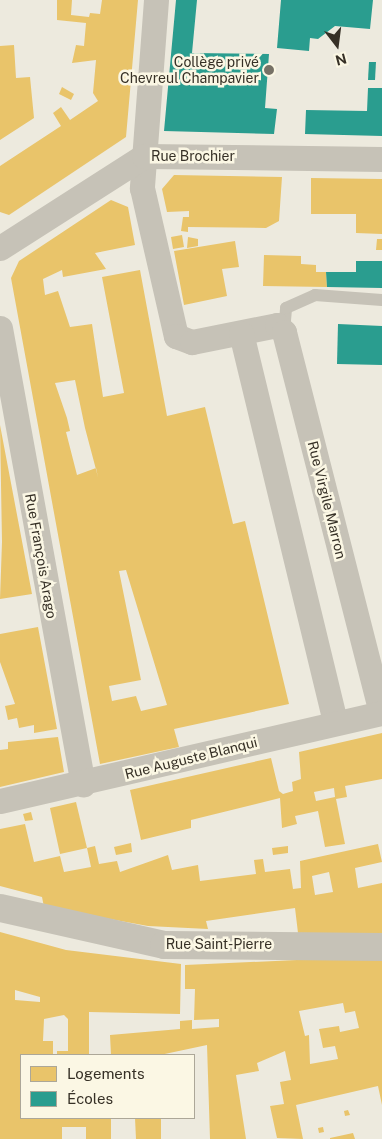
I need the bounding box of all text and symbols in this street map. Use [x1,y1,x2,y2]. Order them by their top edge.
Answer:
north arrow [312,20,362,70]
text: N [334,50,348,69]
place label: Collège privé Chevreul Champavier [120,54,259,86]
marker: Collège privé Chevreul Champavier [263,64,275,76]
street label: Rue Brochier [151,148,235,164]
street label: Rue Virgile Marron [304,439,350,561]
street label: Rue François Arago [22,492,60,620]
street label: Rue Auguste Blanqui [123,733,259,783]
street label: Rue Saint-Pierre [166,936,272,952]
legend [20,1054,195,1119]
text: Logements [67,1065,145,1082]
text: Écoles [67,1090,113,1107]

